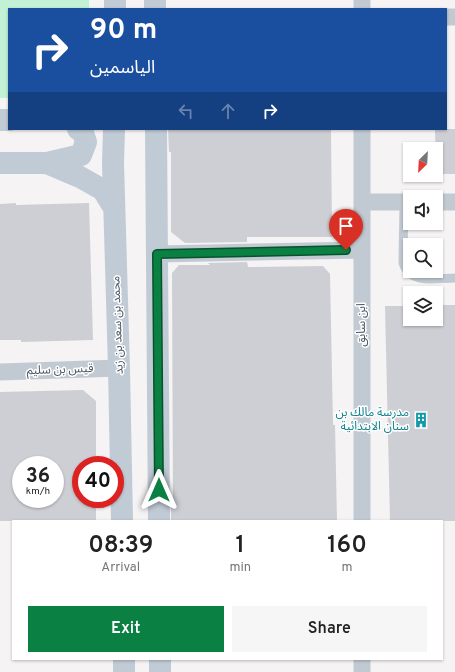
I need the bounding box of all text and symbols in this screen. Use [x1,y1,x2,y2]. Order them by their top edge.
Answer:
text: 90 m [90,13,157,49]
icon: right [24,24,76,76]
text: الياسمين [90,57,155,80]
icon: left [175,100,197,122]
icon: ahead [217,100,239,122]
icon: right [259,100,281,122]
north arrow [403,142,443,182]
map controls [403,142,443,326]
button: sound [403,190,443,230]
pin [329,209,363,250]
icon: arrive [335,215,357,237]
button: search [403,238,443,278]
street label: محمد بن سعد بن زيد [108,275,128,375]
button: layers [403,286,443,326]
street label: ابن سابق [354,303,370,347]
street label: قيس بن سليم [26,361,94,379]
place label: مدرسة مالك بن سنان الابتدائية [335,405,409,435]
building icon: مدرسة مالك بن سنان الابتدائية [412,411,430,429]
speed limit sign: 40 [72,456,124,508]
text: 36 [26,464,50,490]
position arrow [138,469,180,511]
text: km/h [26,485,50,498]
text: 08:39 [88,531,153,561]
text: 1 [236,531,245,561]
text: 160 [327,531,367,561]
text: Arrival [101,560,140,576]
text: min [229,560,251,576]
text: m [342,560,353,576]
button: Exit [28,606,224,652]
button: Share [232,606,427,652]

